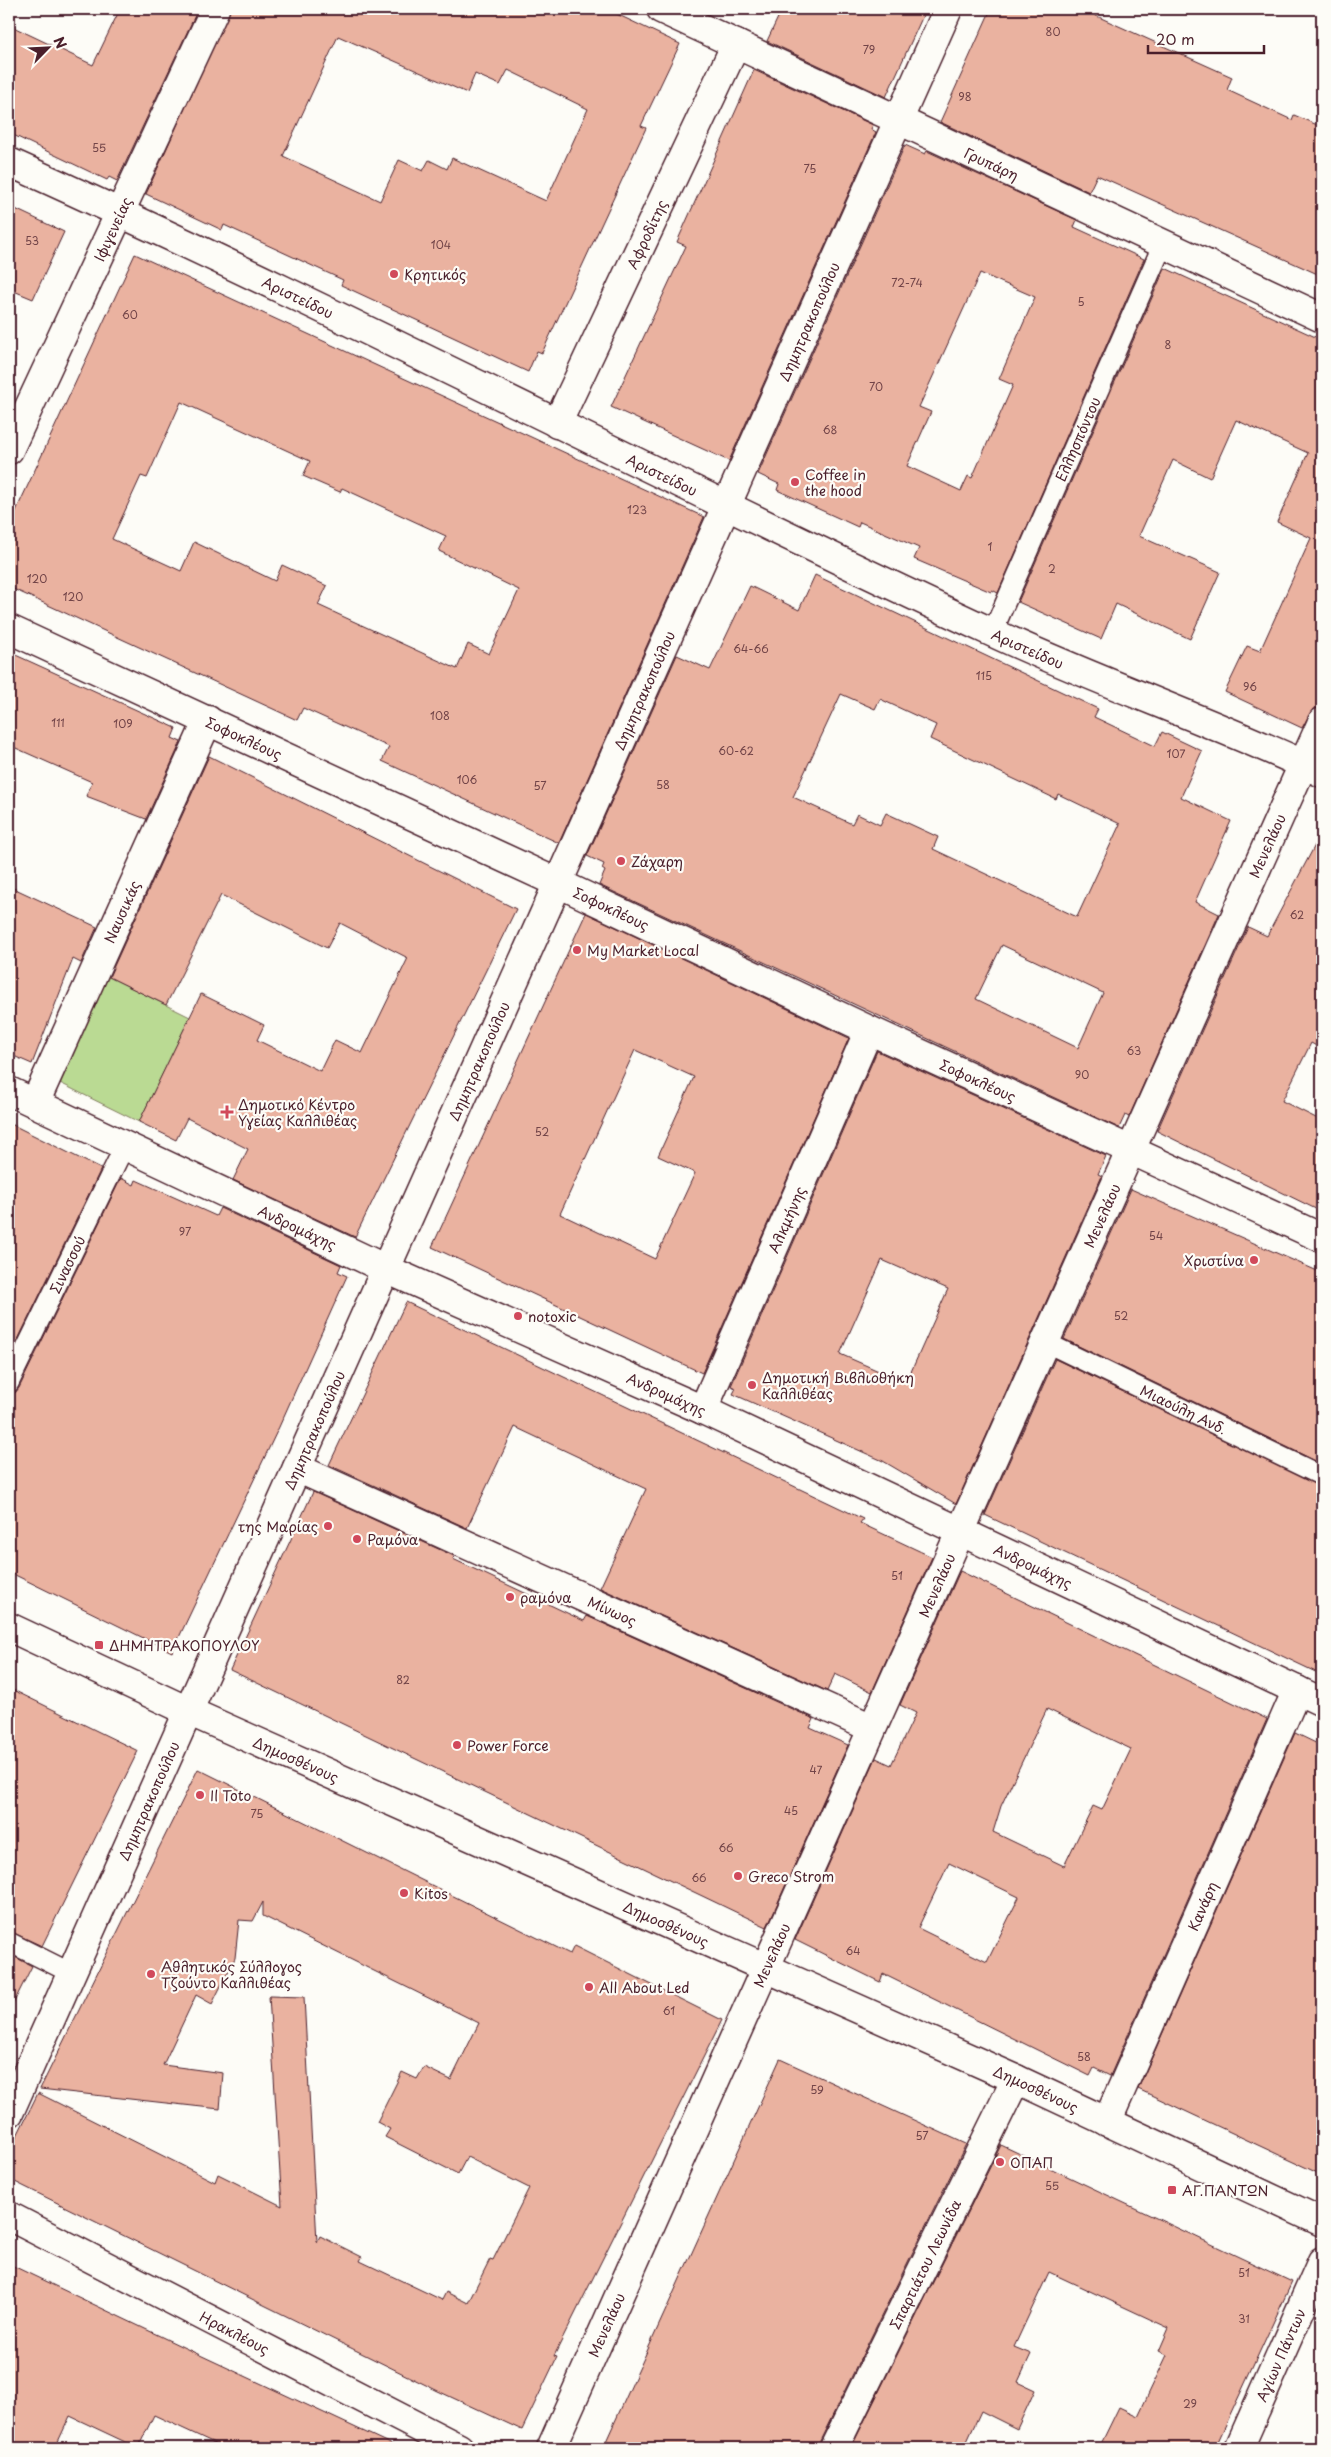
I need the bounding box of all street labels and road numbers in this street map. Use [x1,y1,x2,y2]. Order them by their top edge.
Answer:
street label: Γρυπάρη [961,142,1022,185]
street label: Ιφιγενείας [88,193,136,265]
street label: Αφροδίτης [621,196,672,272]
street label: Δημητρακοπούλου [773,258,844,384]
street label: Αριστείδου [259,271,337,323]
street label: Ελλησπόντου [1049,393,1105,485]
street label: Αριστείδου [623,448,701,501]
street label: Αριστείδου [988,623,1067,673]
street label: Δημητρακοπούλου [608,627,680,753]
street label: Σοφοκλέους [203,711,286,764]
street label: Μενελάου [1243,810,1290,881]
street label: Ναυσικάς [98,877,145,946]
street label: Σοφοκλέους [570,881,653,935]
street label: Δημητρακοπούλου [443,998,514,1124]
street label: Σοφοκλέους [937,1054,1020,1107]
street label: Μενελάου [1078,1180,1125,1251]
street label: Αλκμήνης [762,1183,810,1256]
street label: Ανδρομάχης [255,1200,340,1255]
street label: Σινασσού [44,1232,90,1297]
street label: Δημητρακοπούλου [278,1367,350,1493]
street label: Ανδρομάχης [624,1367,709,1421]
street label: Μιαούλη Ανδ. [1137,1379,1230,1439]
street label: Ανδρομάχης [991,1538,1076,1593]
street label: Μενελάου [913,1550,960,1621]
street label: Μίνωος [584,1590,640,1631]
street label: Δημοσθένους [250,1731,342,1787]
street label: Δημητρακοπούλου [113,1738,184,1864]
street label: Κανάρη [1182,1878,1222,1934]
street label: Δημοσθένους [620,1895,712,1952]
street label: Μενελάου [748,1919,795,1990]
street label: Δημοσθένους [990,2060,1082,2117]
street label: Σπαρτιάτου Λεωνίδα [884,2196,966,2333]
street label: Μενελάου [583,2289,630,2360]
street label: Αγίων Πάντων [1250,2305,1310,2405]
street label: Ηρακλέους [196,2306,273,2359]

